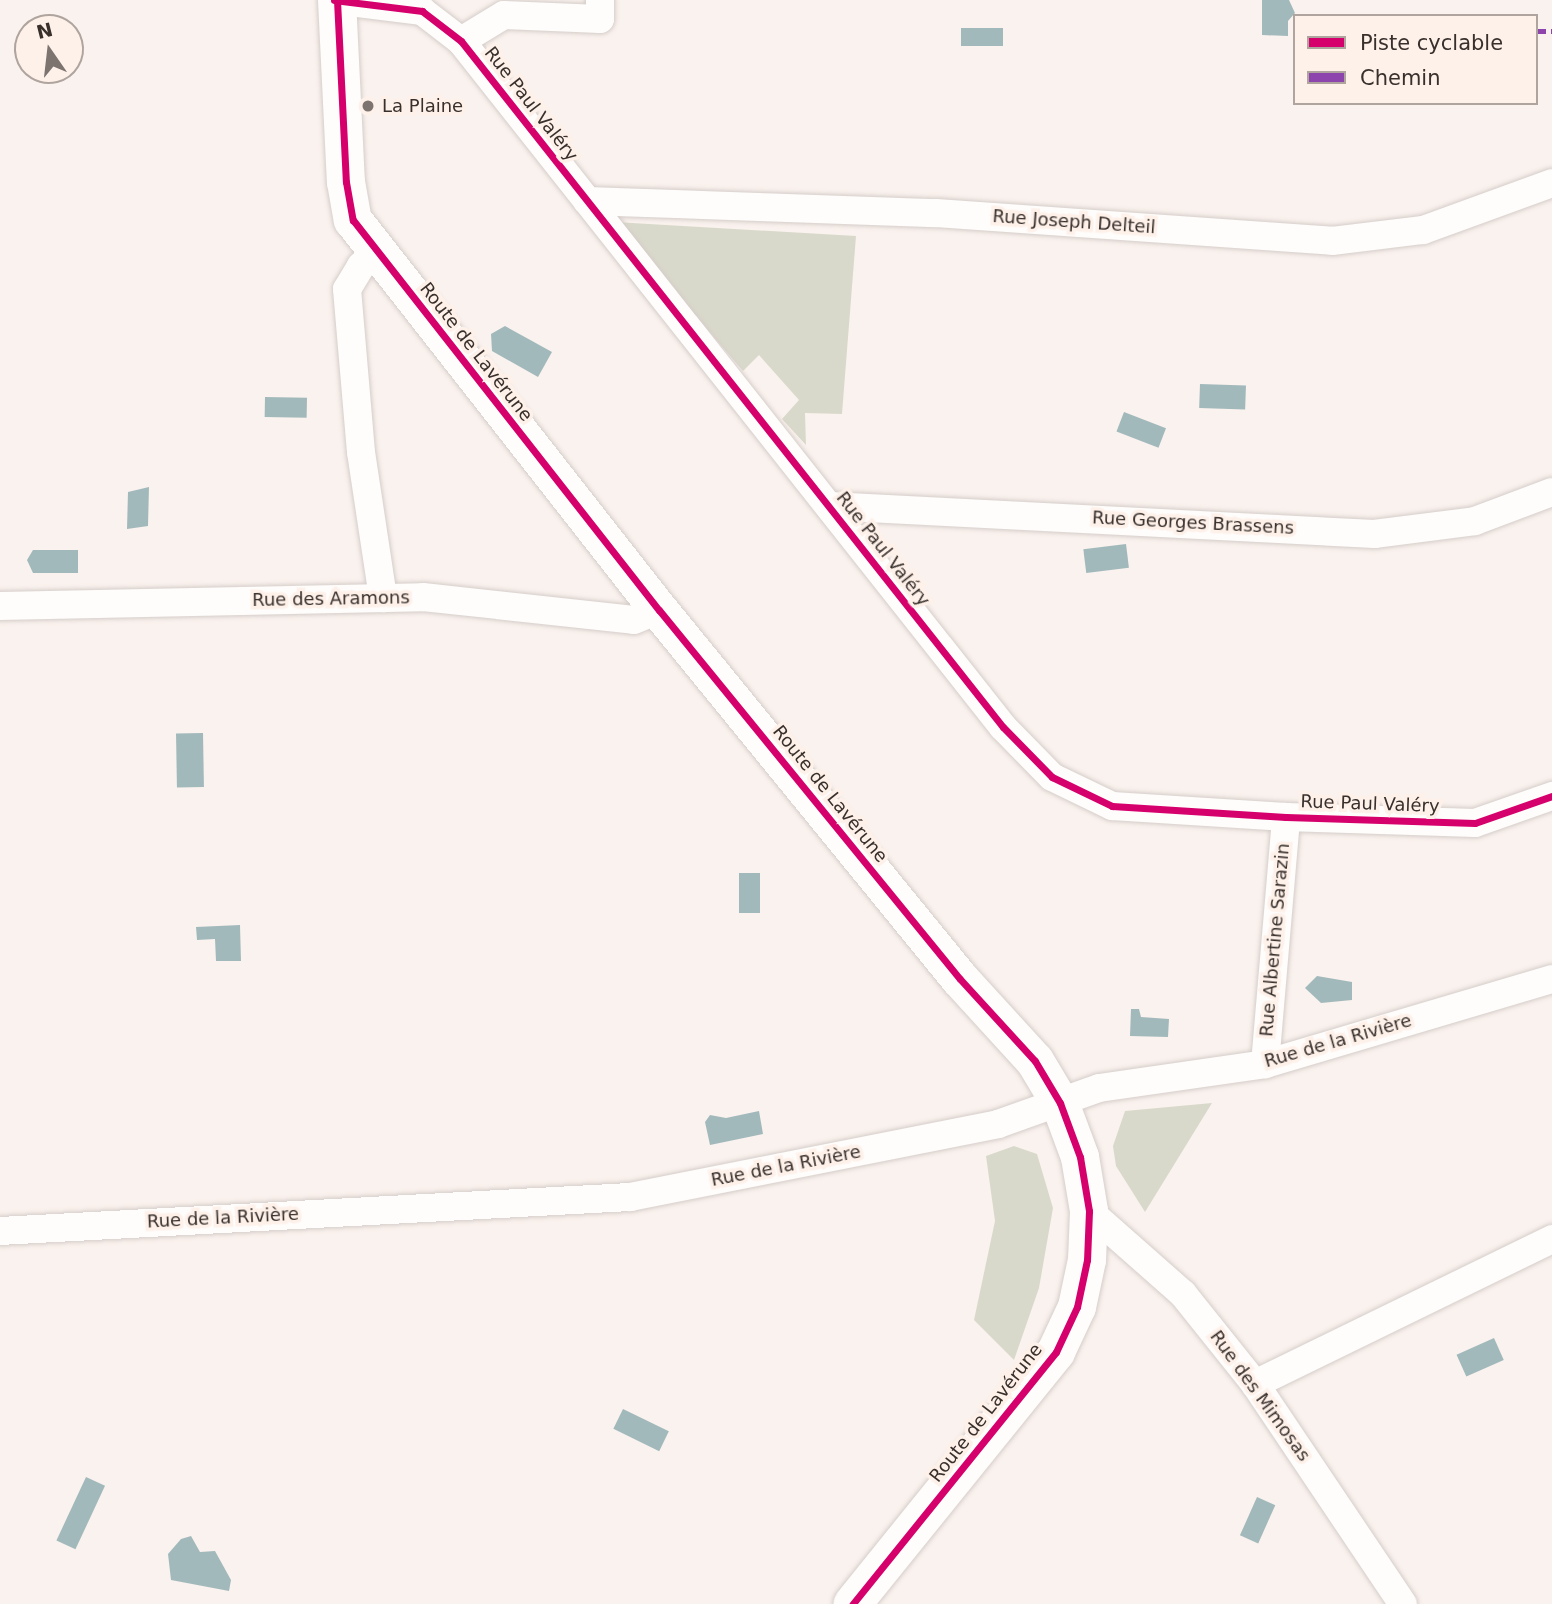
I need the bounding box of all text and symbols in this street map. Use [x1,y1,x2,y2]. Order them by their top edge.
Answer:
north arrow [14,14,84,84]
legend [1293,14,1538,105]
text: N [34,18,55,43]
text: Piste cyclable [1360,31,1503,55]
street label: Rue Paul Valéry [480,43,582,165]
text: Chemin [1360,66,1441,90]
place label: La Plaine [382,95,463,117]
marker: La Plaine [360,98,376,114]
street label: Rue Joseph Delteil [992,206,1156,238]
street label: Route de Lavérune [415,278,537,426]
street label: Rue Paul Valéry [832,488,934,610]
street label: Rue Georges Brassens [1092,507,1294,539]
street label: Rue des Aramons [252,587,410,611]
street label: Route de Lavérune [768,721,892,867]
street label: Rue Paul Valéry [1300,791,1440,817]
street label: Rue Albertine Sarazin [1256,842,1294,1038]
street label: Rue de la Rivière [1262,1010,1414,1072]
street label: Rue de la Rivière [709,1141,863,1191]
street label: Rue de la Rivière [146,1203,300,1233]
street label: Rue des Mimosas [1205,1326,1315,1466]
street label: Route de Lavérune [925,1339,1047,1487]

